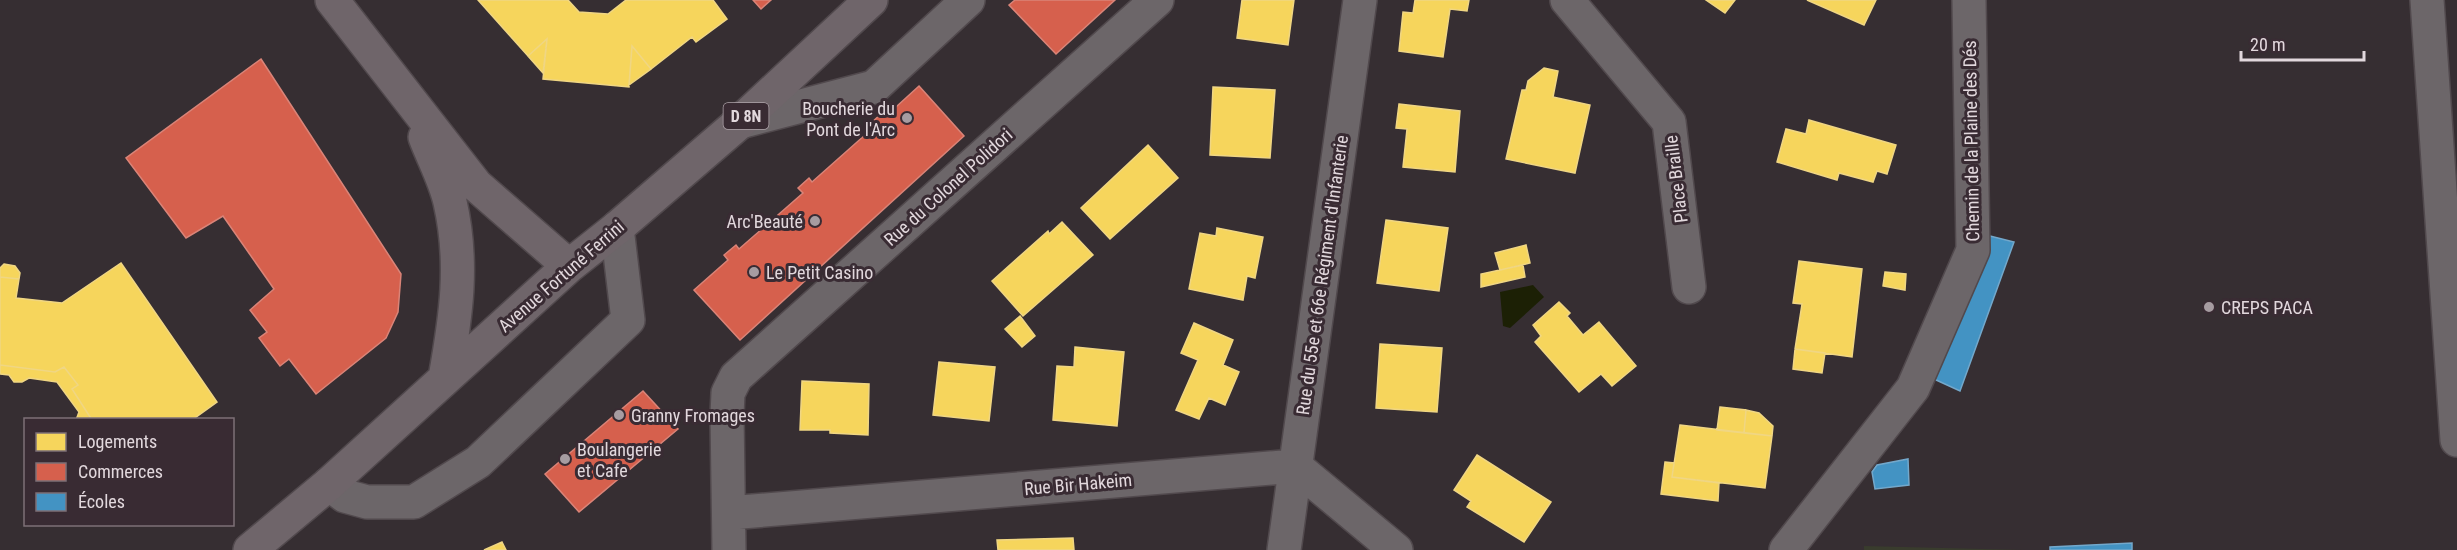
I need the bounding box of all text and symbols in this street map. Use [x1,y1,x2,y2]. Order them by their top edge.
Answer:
scale bar [2241,24,2364,62]
text: 20 m [2250,34,2285,55]
street label: Chemin de la Plaine des Dés [1959,40,1983,242]
place label: Boucherie du Pont de l'Arc [802,98,895,140]
road number: D 8N [724,103,768,129]
marker: Boucherie du Pont de l'Arc [900,111,914,125]
street label: Rue du Colonel Polidori [880,124,1016,250]
street label: Rue du 55e et 66e Régiment d'Infanterie [1292,134,1352,416]
street label: Place Braille [1660,134,1692,224]
place label: Arc'Beauté [727,211,803,232]
marker: Arc'Beauté [808,214,822,228]
street label: Avenue Fortuné Ferrini [494,216,628,336]
place label: Le Petit Casino [766,262,873,283]
marker: Le Petit Casino [747,265,761,279]
place label: CREPS PACA [2221,297,2313,318]
marker: CREPS PACA [2202,300,2216,314]
place label: Granny Fromages [631,405,755,426]
marker: Granny Fromages [612,408,626,422]
legend [24,418,234,526]
text: Logements [78,431,157,452]
place label: Boulangerie et Cafe [577,439,661,481]
marker: Boulangerie et Cafe [558,452,572,466]
text: Commerces [78,461,163,482]
street label: Rue Bir Hakeim [1023,469,1133,499]
text: Écoles [78,491,125,512]

